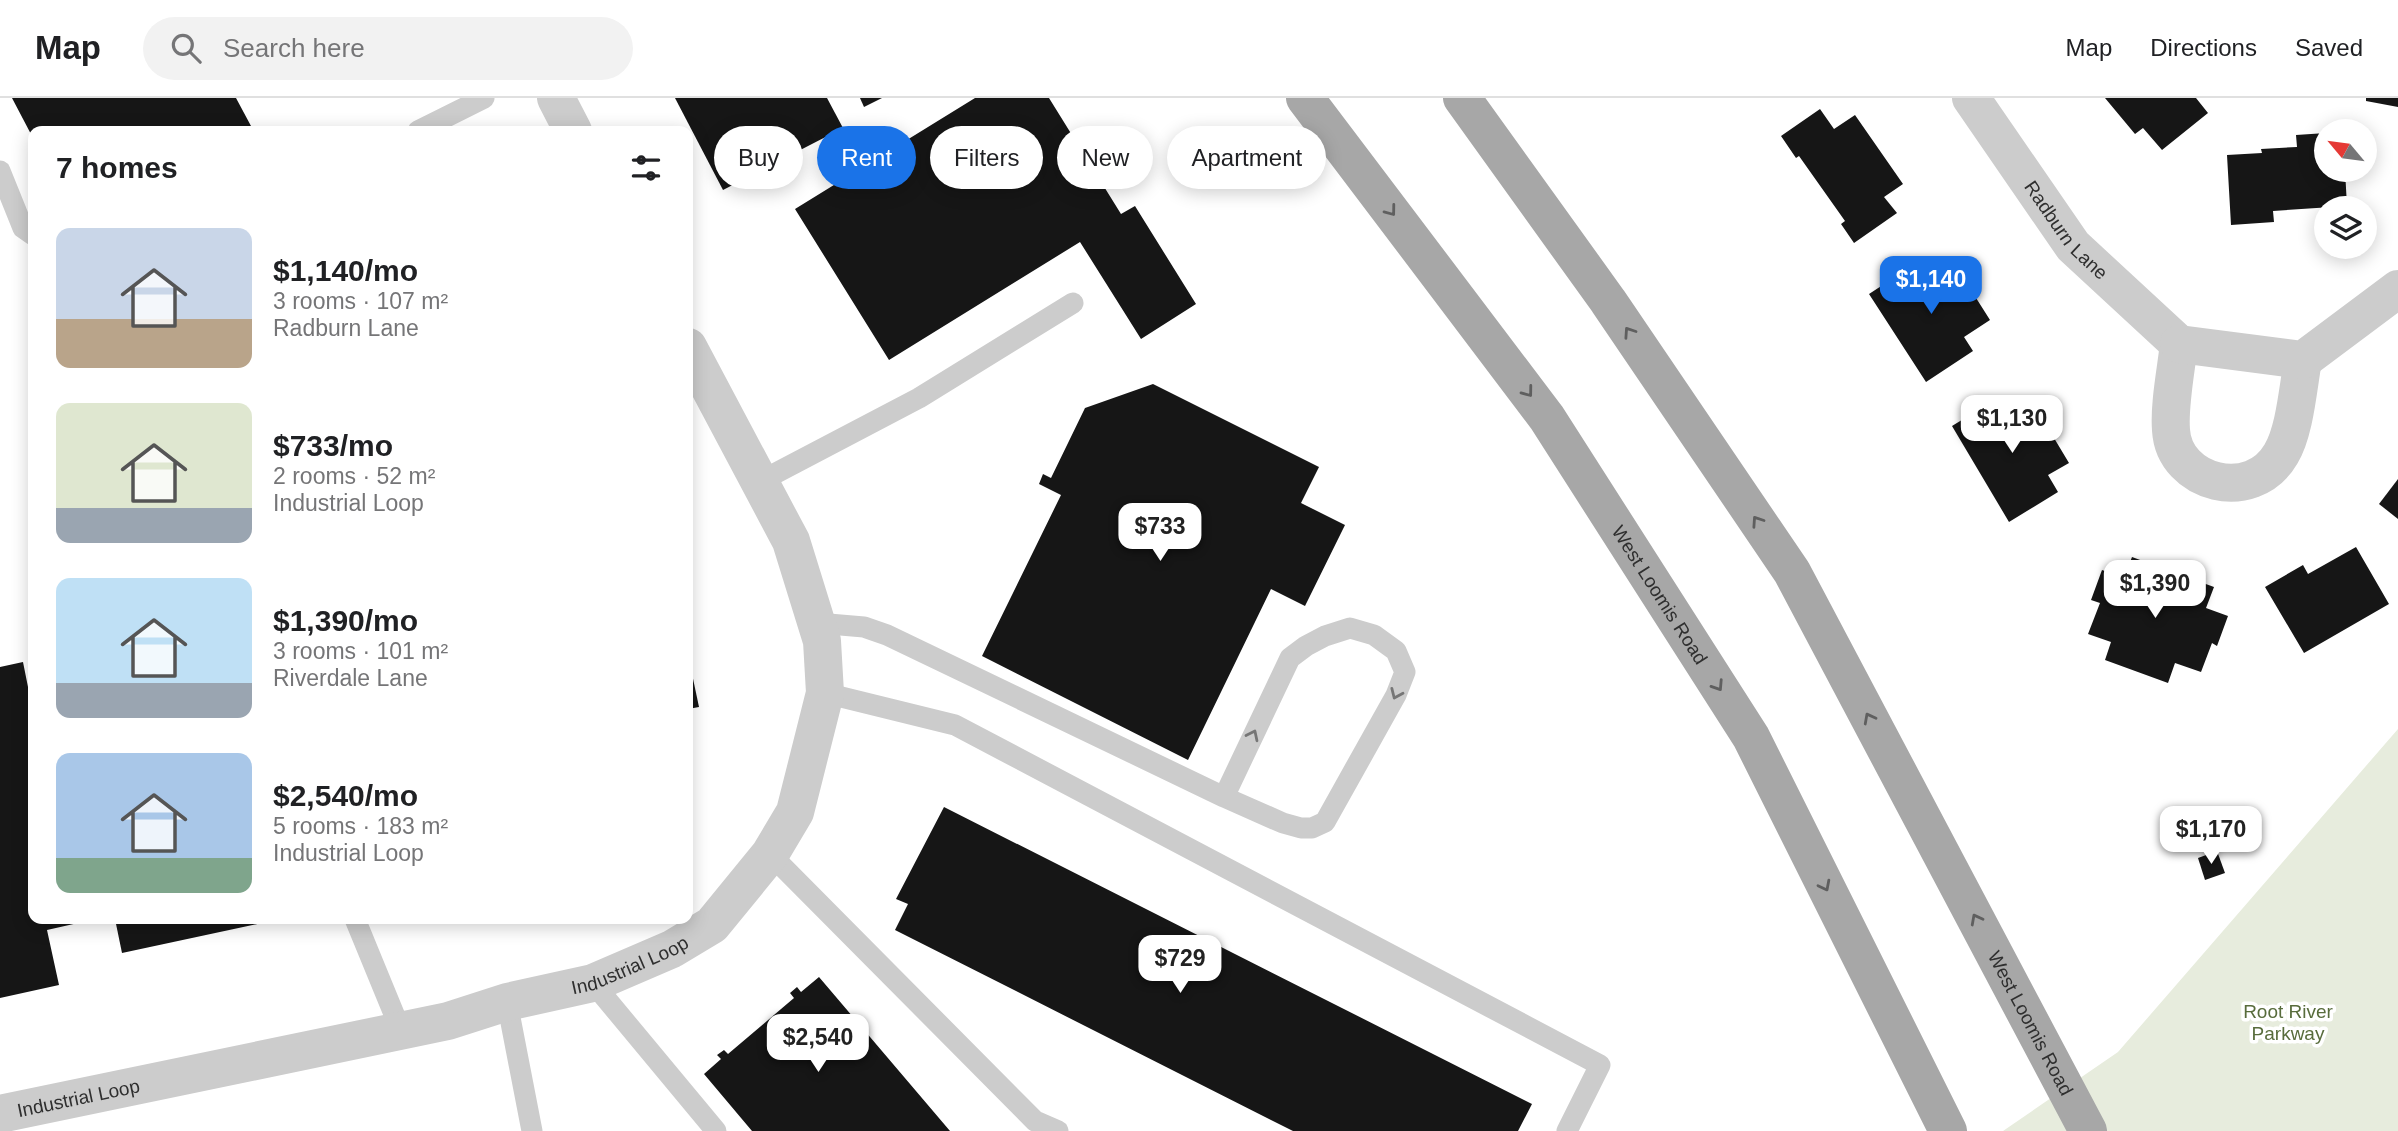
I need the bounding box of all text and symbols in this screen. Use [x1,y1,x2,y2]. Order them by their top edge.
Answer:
search box [143,17,633,80]
text: Map [35,29,101,66]
icon: search [167,29,205,67]
text: Search here [223,33,365,63]
text: Map [2066,34,2112,61]
text: Directions [2150,34,2257,61]
text: Saved [2295,34,2363,61]
north arrow [2314,119,2376,182]
map controls [2314,119,2377,259]
chip: Buy [714,126,803,189]
chip: Rent [817,126,916,189]
chip: Filters [930,126,1043,189]
chip: New [1057,126,1153,189]
chip: Apartment [1167,126,1326,189]
icon: filters [627,149,665,187]
text: 7 homes [56,151,178,184]
street label: Radburn Lane [2021,177,2112,283]
button: layers [2314,196,2377,259]
one-way arrow [1382,203,1395,216]
text: $1,140/mo [273,254,418,287]
icon: home [112,256,196,340]
pin: $1,140 [1874,256,1988,316]
text: $1,140 [1896,266,1966,292]
text: 3 rooms · 107 m² [273,288,448,314]
text: Radburn Lane [273,315,419,341]
one-way arrow [1624,327,1637,340]
one-way arrow [1520,385,1532,397]
pin: $1,130 [1955,396,2069,455]
text: $1,130 [1977,405,2047,431]
text: $733/mo [273,429,393,462]
icon: home [112,431,196,515]
text: 2 rooms · 52 m² [273,463,435,489]
text: Industrial Loop [273,490,424,516]
pin: $733 [1119,504,1201,563]
text: $733 [1134,513,1186,539]
one-way arrow [1752,515,1765,528]
street label: West Loomis Road [1608,522,1712,668]
pin: $1,390 [2098,560,2212,620]
text: $1,390 [2120,570,2190,596]
text: $1,390/mo [273,604,418,637]
icon: home [112,606,196,690]
text: 3 rooms · 101 m² [273,638,448,664]
text: Riverdale Lane [273,665,428,691]
one-way arrow [1710,678,1723,691]
one-way arrow [1390,686,1404,699]
one-way arrow [1864,713,1878,725]
one-way arrow [1245,730,1259,742]
text: $2,540/mo [273,779,418,812]
icon: home [112,781,196,865]
pin: $1,170 [2154,806,2268,866]
text: 5 rooms · 183 m² [273,813,448,839]
text: $1,170 [2176,816,2246,842]
text: Industrial Loop [273,840,424,866]
one-way arrow [1817,879,1831,891]
one-way arrow [1971,914,1984,926]
street label: Industrial Loop [569,931,692,998]
pin: $729 [1139,936,1221,995]
text: $729 [1154,945,1206,971]
street label: West Loomis Road [1984,947,2078,1099]
park label: Root River Parkway [2243,1001,2334,1044]
pin: $2,540 [761,1014,875,1074]
text: $2,540 [783,1024,853,1050]
street label: Industrial Loop [15,1075,142,1121]

